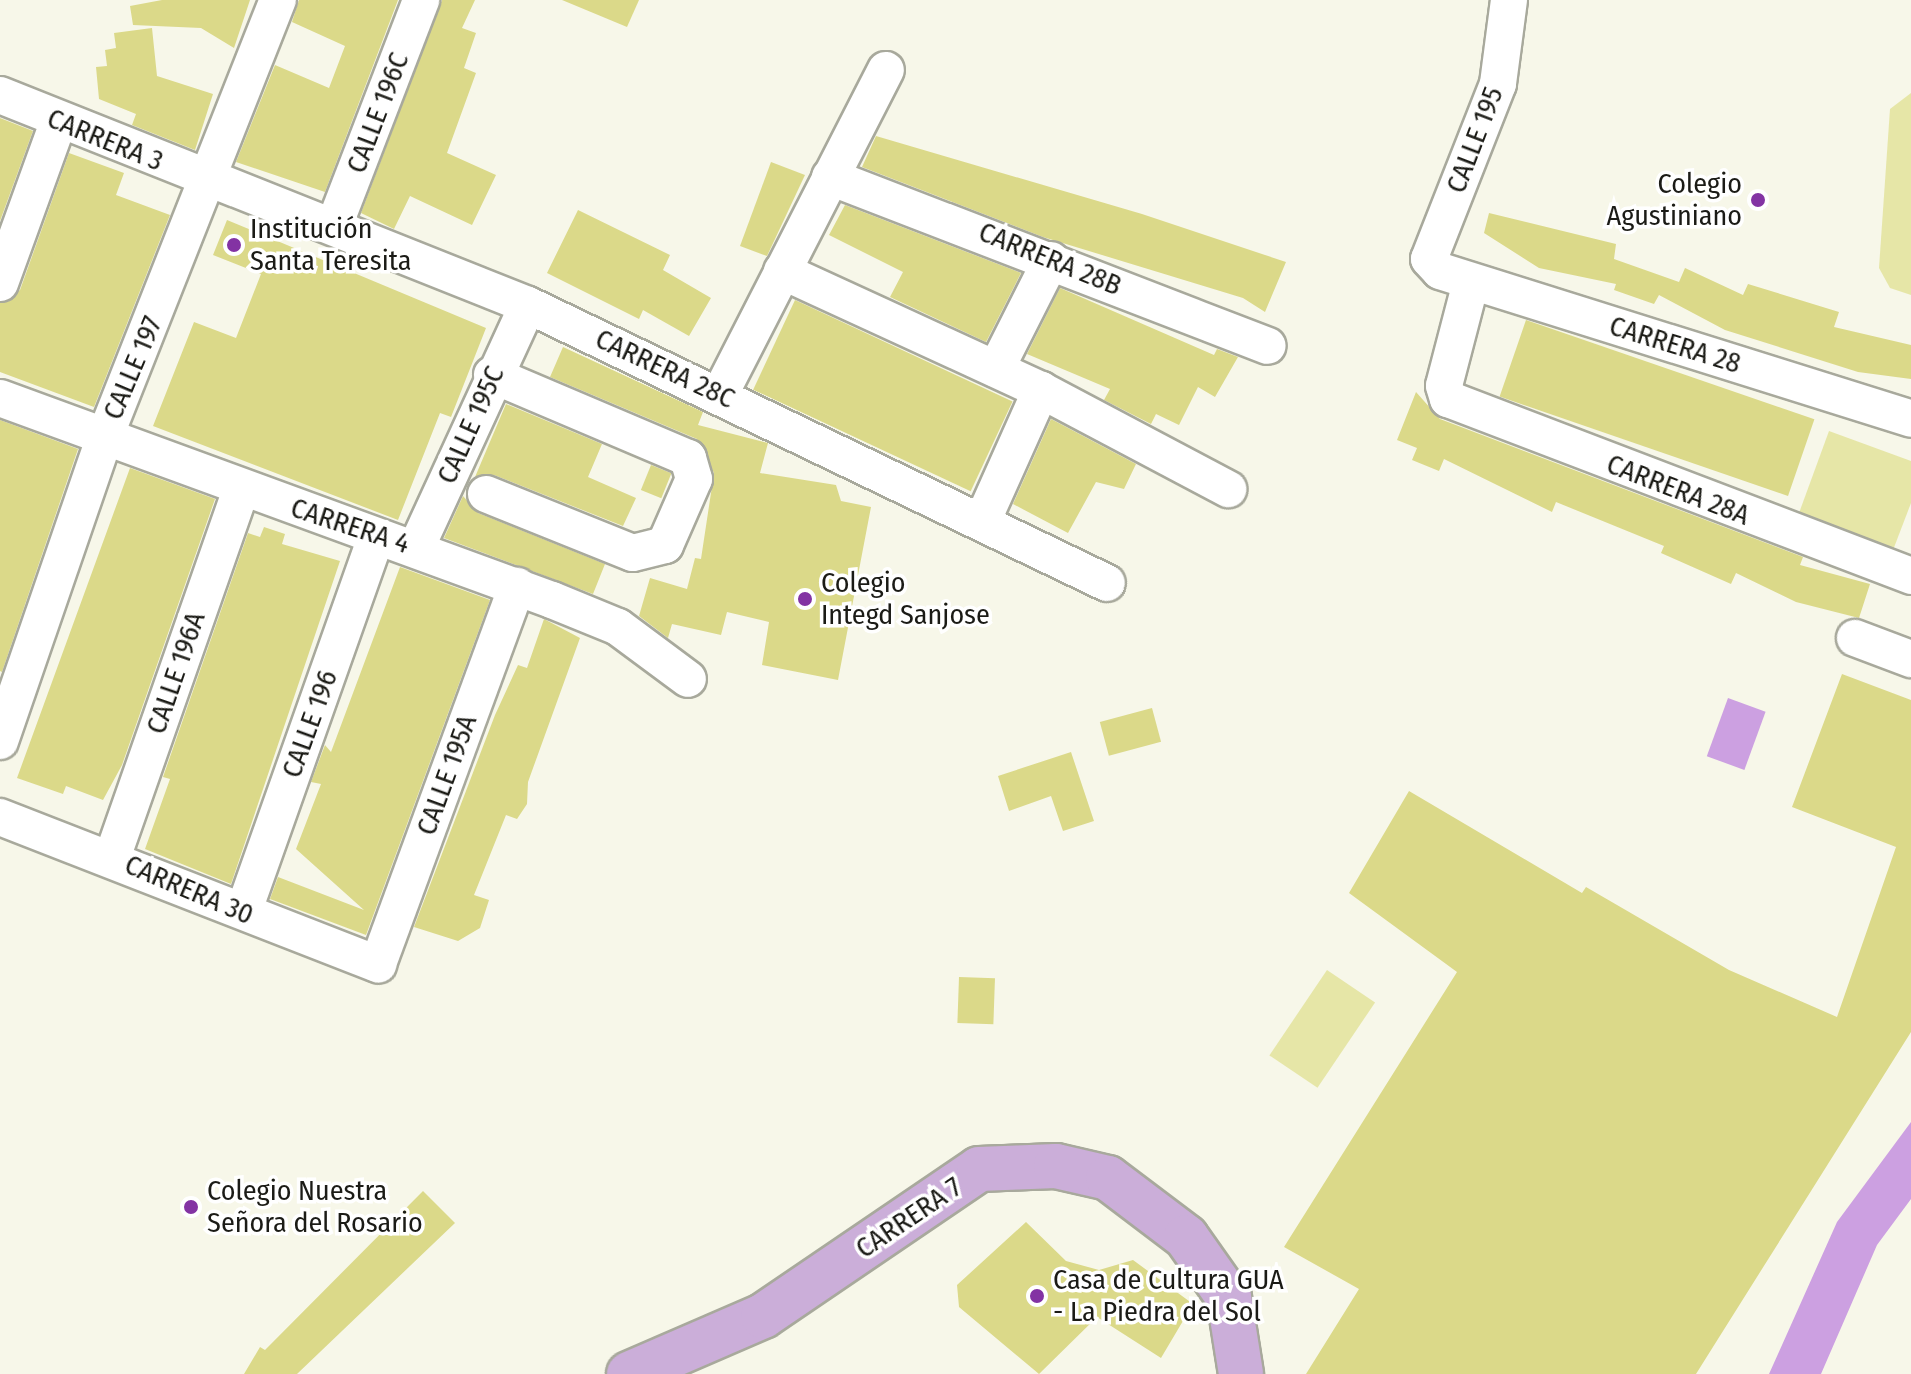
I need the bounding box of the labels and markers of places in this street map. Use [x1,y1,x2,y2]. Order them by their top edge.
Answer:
place label: Colegio Agustiniano [1607,167,1742,233]
marker: Colegio Agustiniano [1749,191,1767,209]
place label: Institución Santa Teresita [250,212,411,278]
marker: Institución Santa Teresita [225,236,243,254]
place label: Colegio Integd Sanjose [821,566,990,632]
marker: Colegio Integd Sanjose [796,590,814,608]
place label: Colegio Nuestra Señora del Rosario [207,1174,423,1240]
marker: Colegio Nuestra Señora del Rosario [182,1198,200,1216]
place label: Casa de Cultura GUA - La Piedra del Sol [1053,1263,1284,1329]
marker: Casa de Cultura GUA - La Piedra del Sol [1028,1287,1046,1305]

